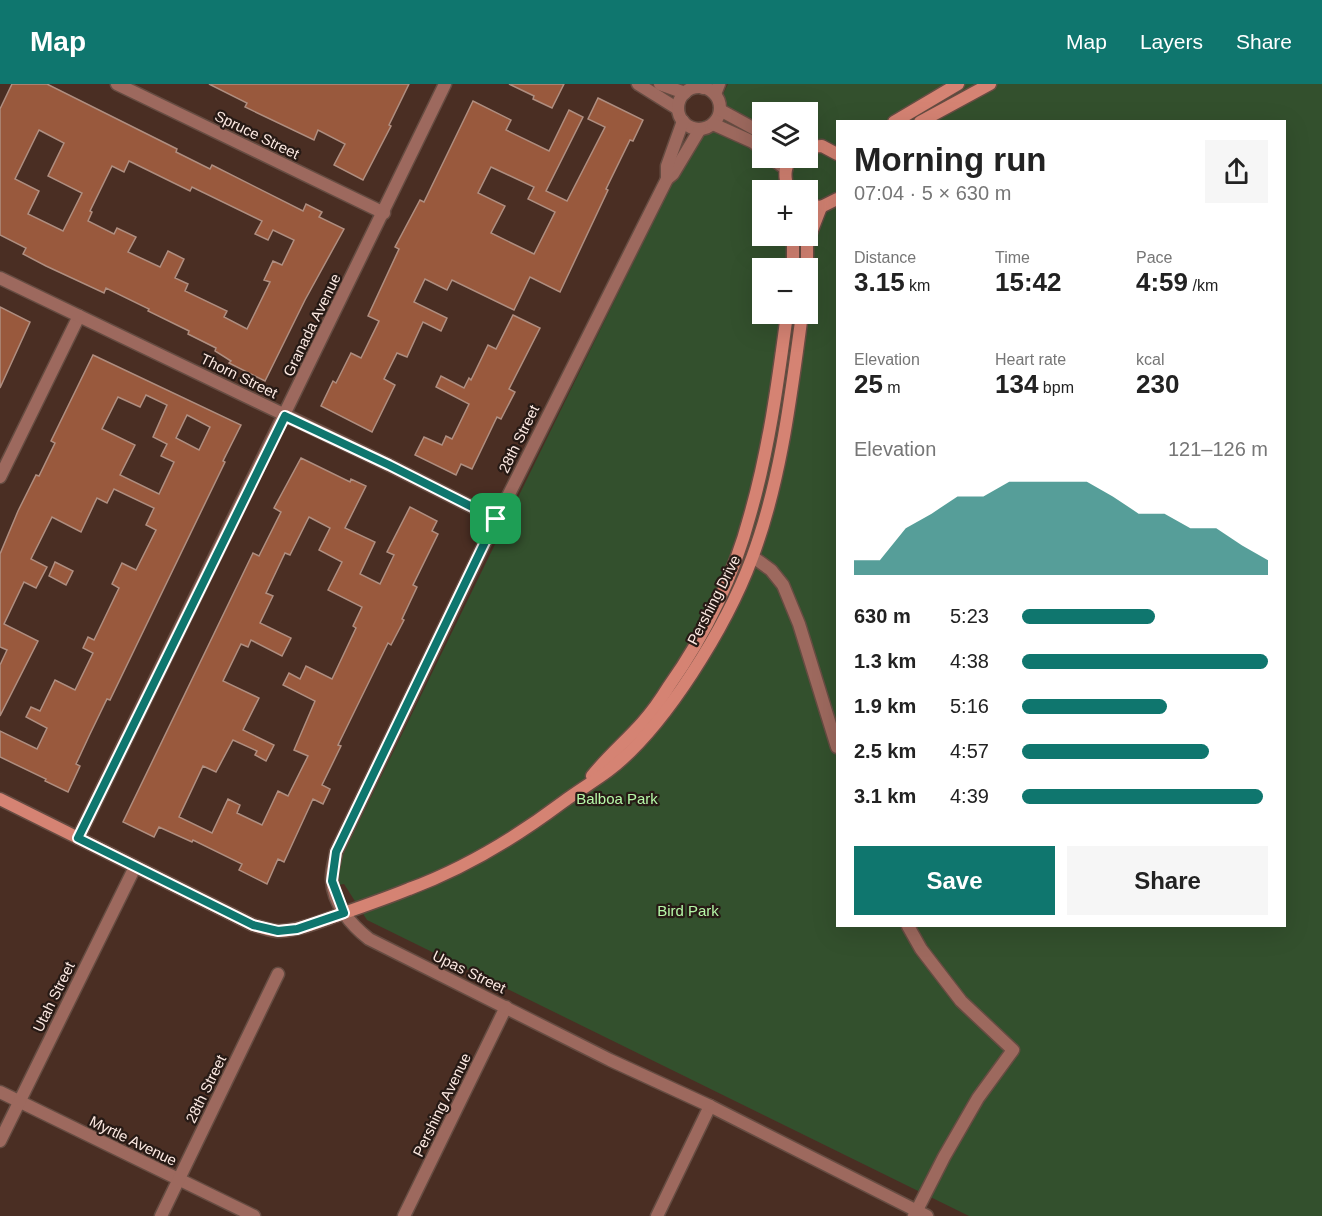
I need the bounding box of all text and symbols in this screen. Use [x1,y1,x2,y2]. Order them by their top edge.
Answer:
text: Map [30,26,86,57]
text: Map [1066,30,1107,53]
text: Layers [1140,30,1203,53]
text: Share [1236,30,1292,53]
map controls [752,102,818,324]
button: layers [752,102,818,168]
street label: Spruce Street [212,107,303,163]
button: share [1205,140,1268,203]
text: Morning run [854,141,1046,178]
button: + [752,180,818,246]
text: 07:04 · 5 × 630 m [854,182,1011,204]
text: Distance [854,249,916,266]
text: Time [995,249,1030,266]
text: Pace [1136,249,1172,266]
button: − [752,258,818,324]
text: 3.15 [854,267,905,297]
text: 15:42 [995,267,1062,297]
text: 4:59 [1136,267,1188,297]
street label: Granada Avenue [279,271,344,379]
text: km [905,277,930,294]
text: /km [1188,277,1218,294]
street label: Thorn Street [198,350,281,402]
text: Elevation [854,351,920,368]
text: Heart rate [995,351,1066,368]
text: kcal [1136,351,1164,368]
text: 25 [854,369,883,399]
text: 134 [995,369,1038,399]
text: 230 [1136,369,1179,399]
text: m [883,379,901,396]
text: bpm [1038,379,1074,396]
street label: 28th Street [495,401,543,475]
text: Elevation [854,438,936,460]
text: 121–126 m [1168,438,1268,460]
pin [470,493,521,544]
icon: arrive [479,502,512,535]
street label: Pershing Drive [684,552,743,647]
text: 630 m [854,605,911,627]
text: 5:23 [950,605,989,627]
text: 1.3 km [854,650,916,672]
text: 4:38 [950,650,989,672]
text: 1.9 km [854,695,916,717]
text: 5:16 [950,695,989,717]
text: 2.5 km [854,740,916,762]
text: 4:57 [950,740,989,762]
text: 3.1 km [854,785,916,807]
text: 4:39 [950,785,989,807]
park label: Balboa Park [576,790,658,807]
button: Save [854,846,1055,915]
button: Share [1067,846,1268,915]
park label: Bird Park [657,902,719,919]
street label: Upas Street [430,947,509,997]
street label: Utah Street [29,958,78,1035]
street label: Pershing Avenue [409,1050,474,1159]
street label: 28th Street [182,1051,230,1125]
street label: Myrtle Avenue [87,1112,180,1169]

